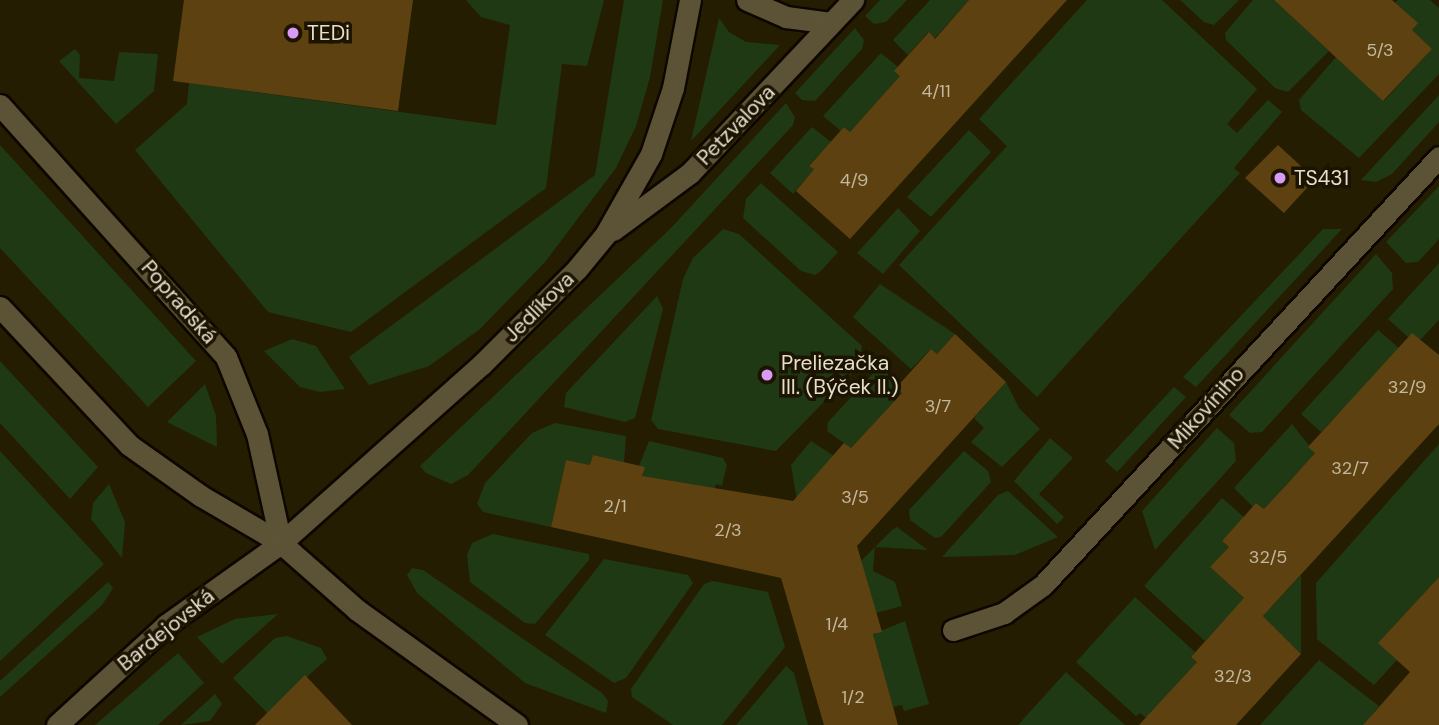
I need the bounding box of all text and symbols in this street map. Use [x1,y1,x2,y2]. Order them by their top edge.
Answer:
place label: TEDi [307,20,350,46]
marker: TEDi [285,25,301,41]
house number: 5/3 [1366,39,1394,61]
street label: Petzvalova [692,80,780,170]
house number: 4/11 [921,80,951,102]
place label: TS431 [1294,165,1349,191]
house number: 4/9 [840,169,868,191]
marker: TS431 [1272,170,1288,186]
street label: Popradská [136,255,222,349]
street label: Jedlíkova [499,267,579,347]
place label: Preliezačka III. (Býček II.) [781,350,899,400]
street label: Mikovíniho [1163,362,1249,454]
marker: Preliezačka III. (Býček II.) [759,367,775,383]
house number: 32/9 [1388,376,1426,398]
house number: 3/7 [925,395,951,417]
house number: 32/7 [1331,457,1369,479]
house number: 3/5 [841,486,869,508]
house number: 2/1 [603,495,627,517]
house number: 2/3 [714,519,742,541]
house number: 32/5 [1249,546,1287,568]
street label: Bardejovská [113,584,219,676]
house number: 1/4 [826,613,848,635]
house number: 32/3 [1214,665,1252,687]
house number: 1/2 [841,686,865,708]

